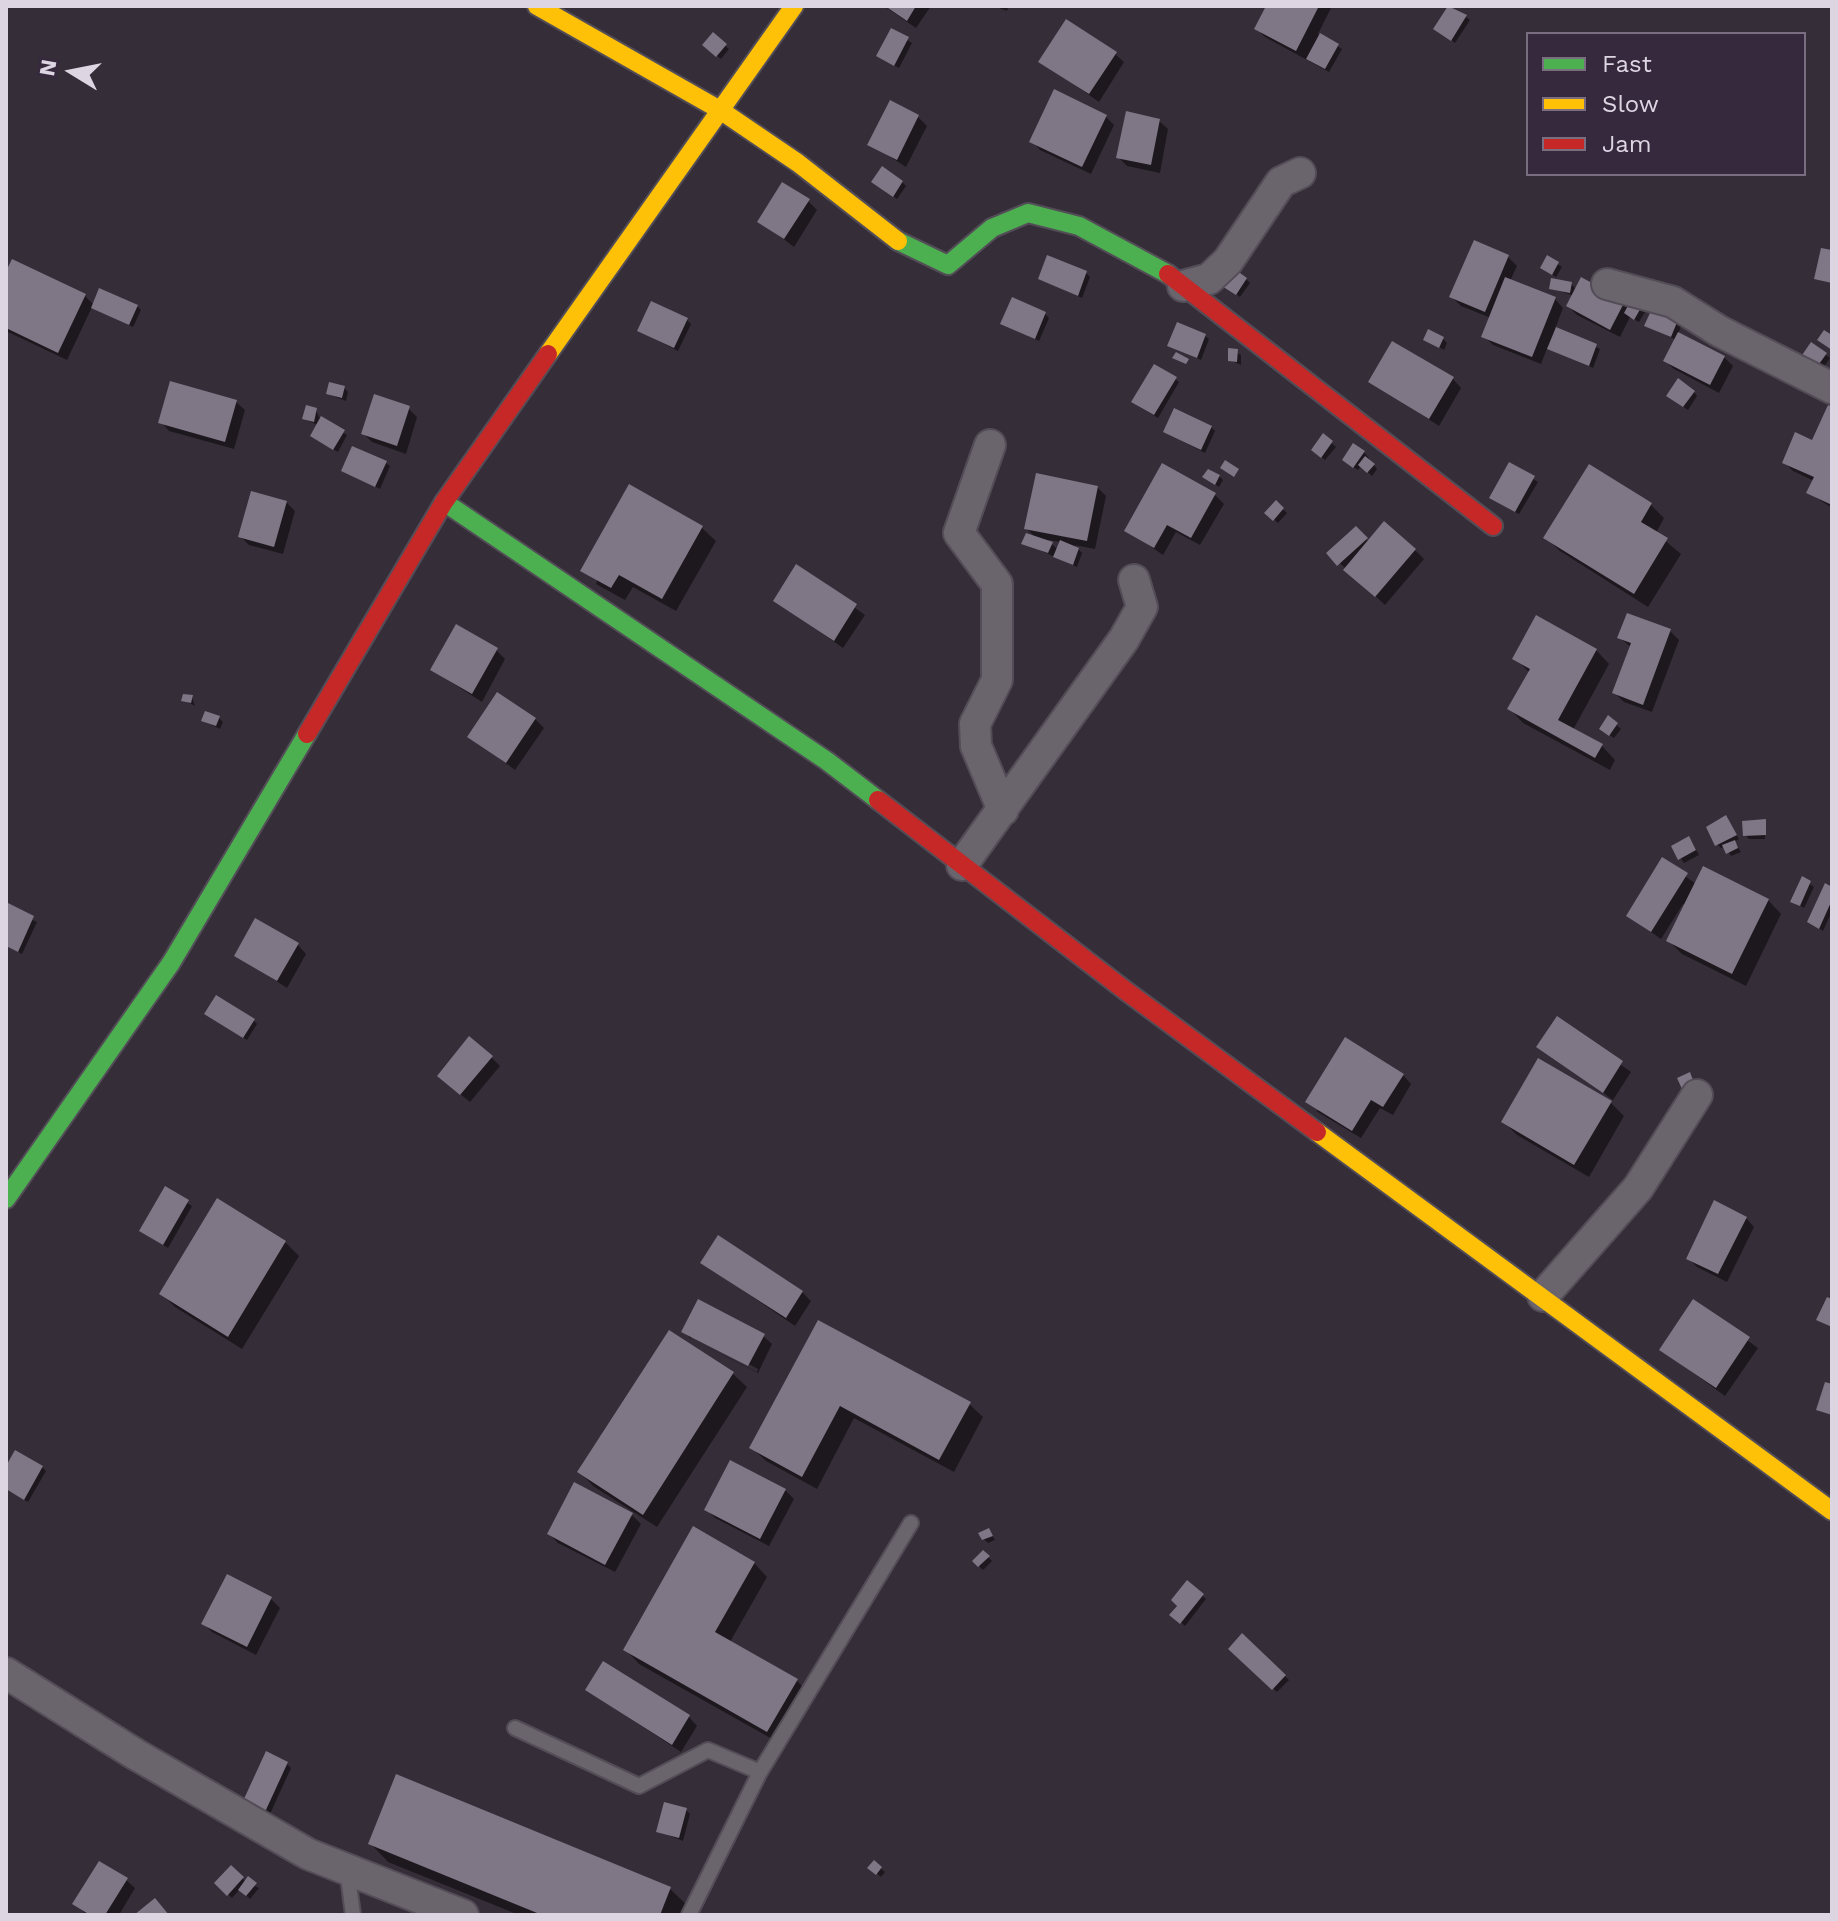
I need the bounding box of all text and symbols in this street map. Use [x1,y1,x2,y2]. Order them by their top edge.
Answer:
north arrow [32,32,112,112]
legend [1526,32,1806,176]
text: Fast [1602,50,1652,78]
text: N [34,58,62,78]
text: Slow [1602,90,1659,118]
text: Jam [1602,130,1652,158]

